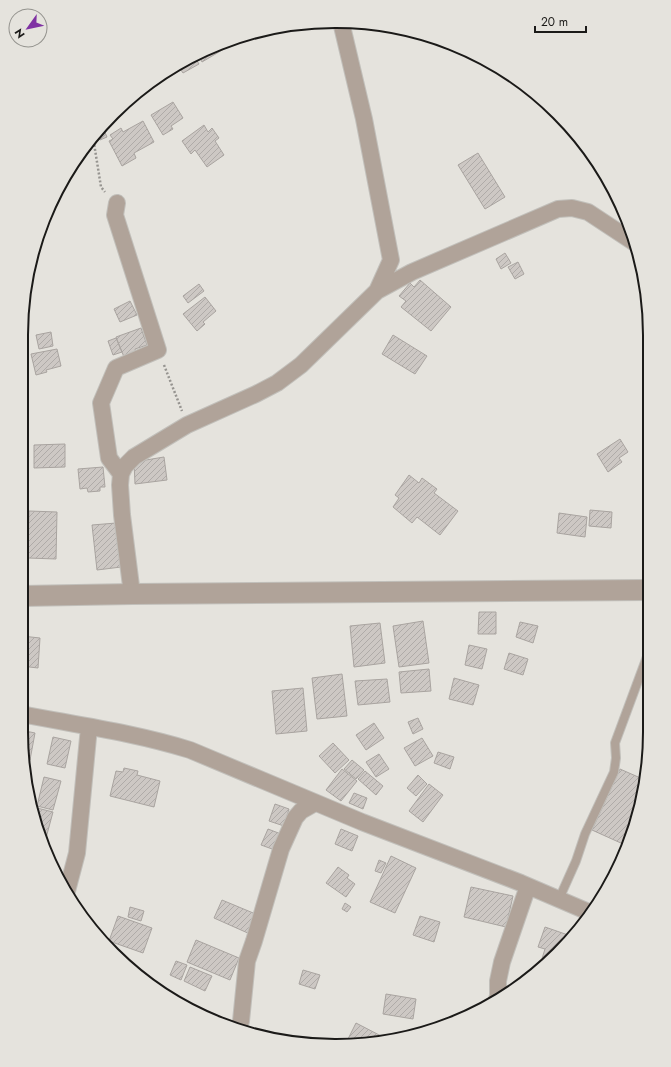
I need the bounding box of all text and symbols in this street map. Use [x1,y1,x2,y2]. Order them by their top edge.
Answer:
north arrow [8,8,48,48]
scale bar [535,8,586,34]
text: 20 m [541,13,568,31]
text: N [11,25,29,41]

